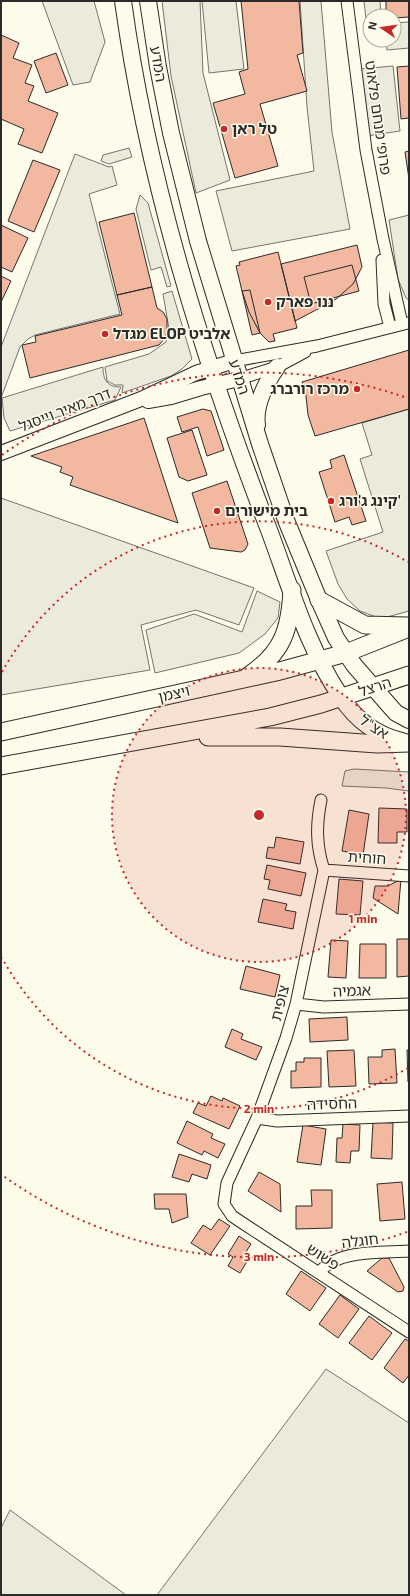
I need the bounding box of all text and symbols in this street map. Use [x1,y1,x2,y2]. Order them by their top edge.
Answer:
north arrow [362,8,402,48]
text: N [365,20,379,31]
street label: המדע [147,44,171,83]
street label: פרופ׳ מנחם פלאוט [362,59,396,176]
place label: טל ראן [232,119,277,137]
marker: טל ראן [219,124,229,134]
place label: ננו פארק [276,292,334,310]
marker: ננו פארק [263,297,273,307]
place label: מגדל ELOP אלביט [113,324,230,342]
marker: מגדל ELOP אלביט [100,329,110,339]
street label: המדע [226,357,254,397]
place label: מרכז רורברג [270,379,349,397]
street label: דרך מאיר וייסגל [16,383,113,435]
marker: מרכז רורברג [352,384,362,394]
place label: קינג ג'ורג' [339,491,401,509]
marker: קינג ג'ורג' [326,496,336,506]
place label: בית מישורים [225,501,308,519]
marker: בית מישורים [212,506,222,516]
street label: הרצל [356,672,393,700]
street label: ויצמן [156,681,191,705]
street label: אצ"ל [357,710,392,742]
centre of rings [252,808,266,822]
street label: חוחית [347,847,387,867]
text: 1 min [349,911,377,925]
street label: אגמיה [333,980,371,1000]
street label: צופית [266,983,292,1022]
street label: החסידה [306,1093,358,1113]
text: 2 min [244,1101,274,1115]
street label: חוגלה [340,1229,379,1251]
street label: פשוש [304,1239,343,1273]
text: 3 min [244,1249,274,1263]

